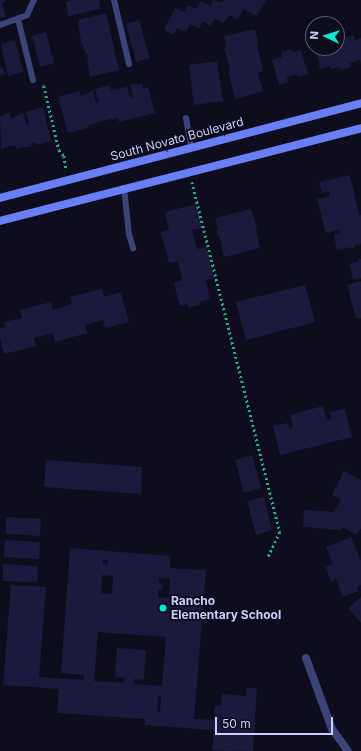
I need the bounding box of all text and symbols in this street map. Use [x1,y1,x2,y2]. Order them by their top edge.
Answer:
north arrow [305,16,345,56]
text: N [307,31,321,40]
street label: South Novato Boulevard [109,114,245,164]
place label: Rancho Elementary School [171,594,281,622]
marker: Rancho Elementary School [158,603,168,613]
scale bar [217,709,335,735]
text: 50 m [222,716,251,731]

